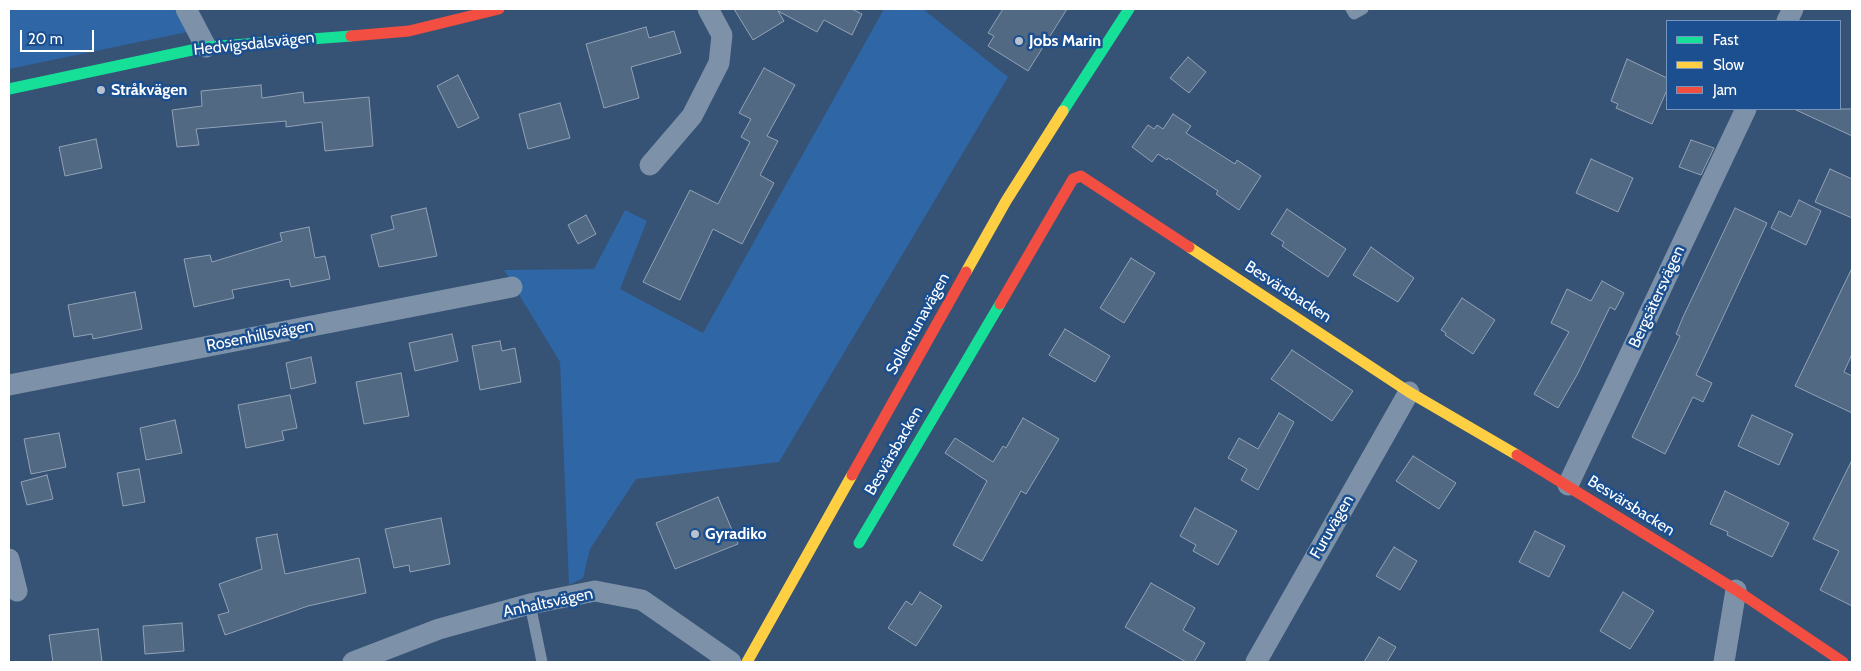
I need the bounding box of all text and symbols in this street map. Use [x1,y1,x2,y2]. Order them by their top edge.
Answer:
scale bar [22,20,96,52]
legend [1666,20,1841,110]
street label: Hedvigsdalsvägen [193,28,315,60]
text: 20 m [28,30,63,48]
place label: Jobs Marin [1029,31,1101,51]
text: Fast [1713,31,1738,49]
marker: Jobs Marin [1013,35,1025,47]
text: Slow [1713,56,1744,74]
place label: Stråkvägen [111,80,187,100]
text: Jam [1713,81,1737,99]
marker: Stråkvägen [95,84,107,96]
street label: Bergsätersvägen [1625,243,1689,351]
street label: Besvärsbacken [1241,257,1335,327]
street label: Sollentunavägen [882,270,954,378]
street label: Rosenhillsvägen [205,316,315,356]
street label: Besvärsbacken [861,403,927,499]
street label: Besvärsbacken [1584,472,1678,540]
street label: Furuvägen [1306,492,1358,562]
place label: Gyradiko [705,524,767,544]
marker: Gyradiko [689,528,701,540]
street label: Anhaltsvägen [501,584,595,622]

